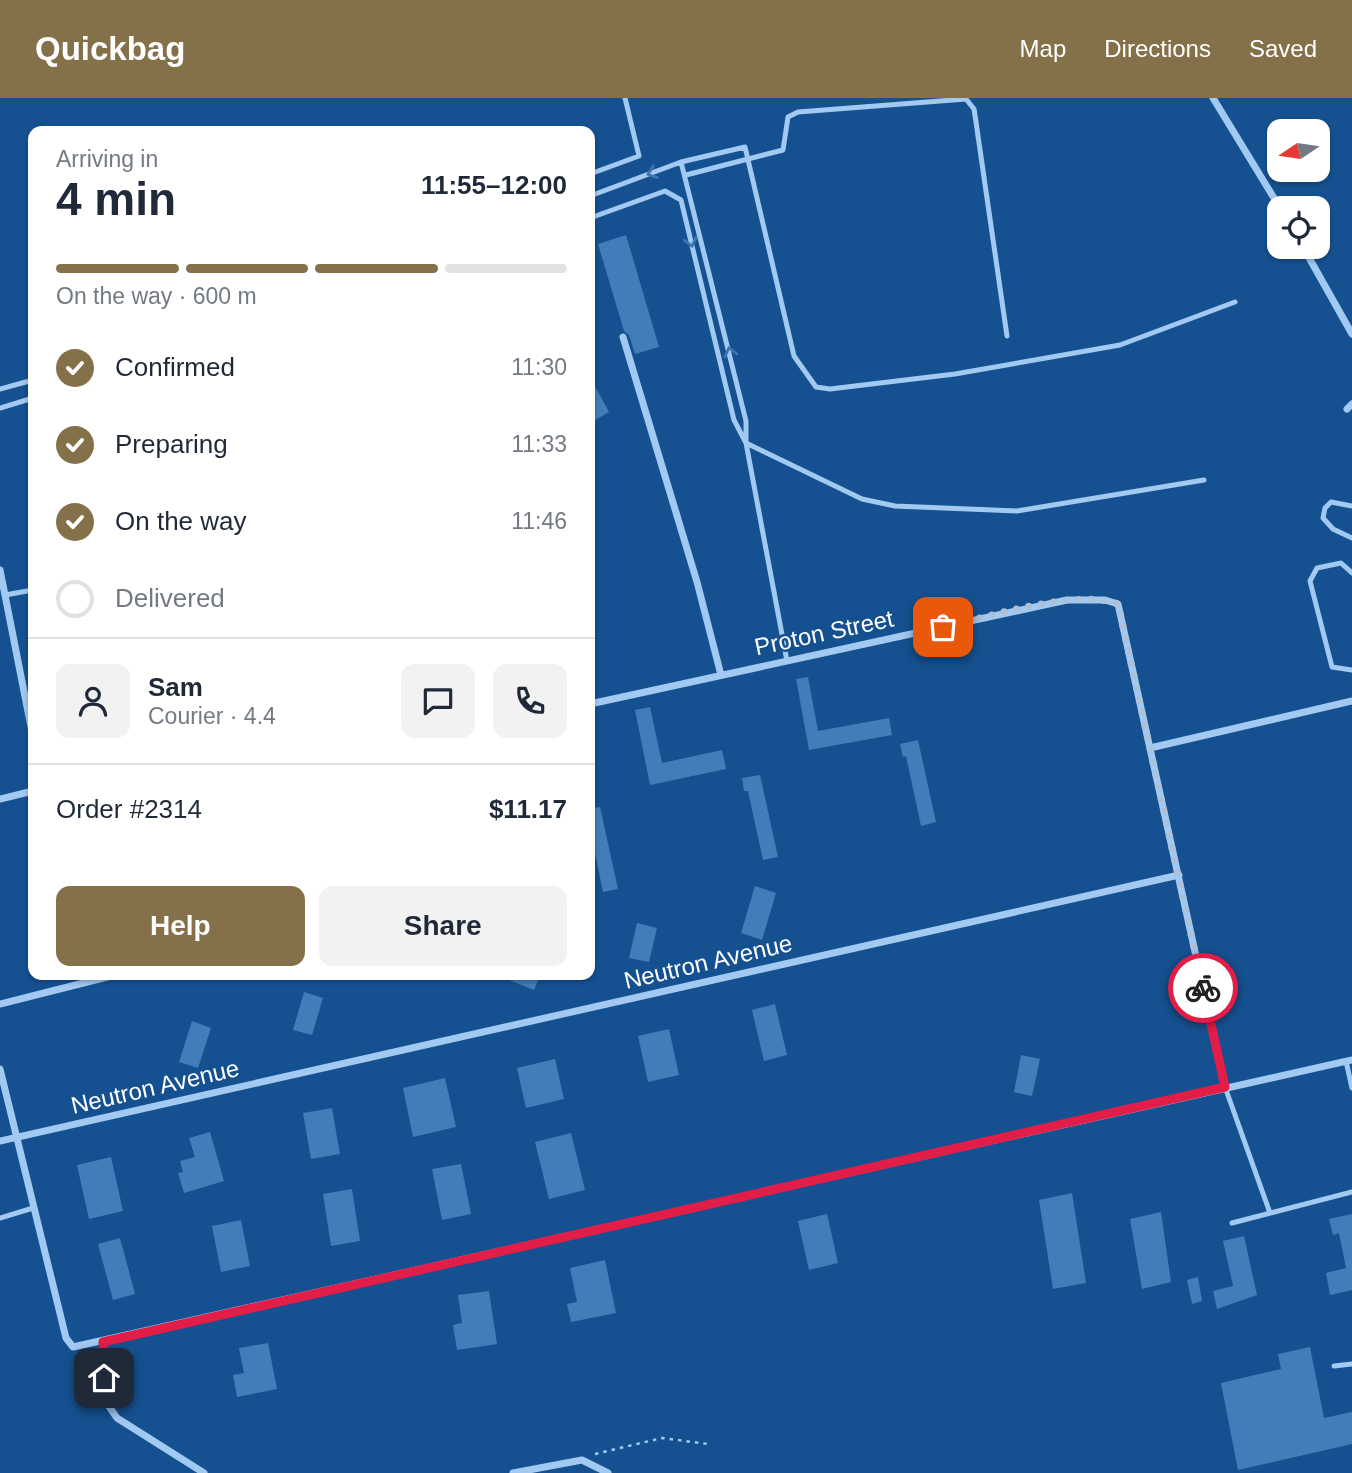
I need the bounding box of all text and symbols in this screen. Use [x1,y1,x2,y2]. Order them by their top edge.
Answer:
text: Quickbag [35,30,185,67]
text: Map [1020,35,1066,62]
text: Directions [1104,35,1211,62]
text: Saved [1249,35,1317,62]
north arrow [1267,119,1330,182]
map controls [1267,119,1330,259]
text: Arriving in [56,146,158,172]
one-way arrow [646,165,658,179]
text: 11:55–12:00 [421,170,567,200]
text: 4 min [56,173,176,225]
button: locate [1267,196,1330,259]
one-way arrow [683,236,698,248]
text: On the way · 600 m [56,283,257,309]
one-way arrow [724,346,738,358]
icon: check [56,349,94,387]
text: Confirmed [115,352,235,382]
text: 11:30 [511,354,567,380]
icon: check [56,426,94,464]
text: Preparing [115,429,228,459]
text: 11:33 [511,431,567,457]
icon: check [56,503,94,541]
text: On the way [115,506,247,536]
text: 11:46 [511,508,567,534]
text: Delivered [115,583,225,613]
pin [913,597,973,657]
street label: Proton Street [752,605,896,660]
icon: bag [924,608,962,646]
button: person [56,664,130,738]
button: chat [401,664,475,738]
button: phone [493,664,567,738]
text: Sam [148,672,203,702]
text: Courier · 4.4 [148,703,276,729]
text: Order #2314 [56,794,202,824]
text: $11.17 [489,794,567,824]
button: Help [56,886,305,966]
button: Share [319,886,567,966]
street label: Neutron Avenue [621,929,795,994]
courier [1168,953,1238,1023]
icon: bike [1184,969,1222,1007]
street label: Neutron Avenue [68,1054,242,1119]
pin [74,1348,134,1408]
icon: home [85,1359,123,1397]

